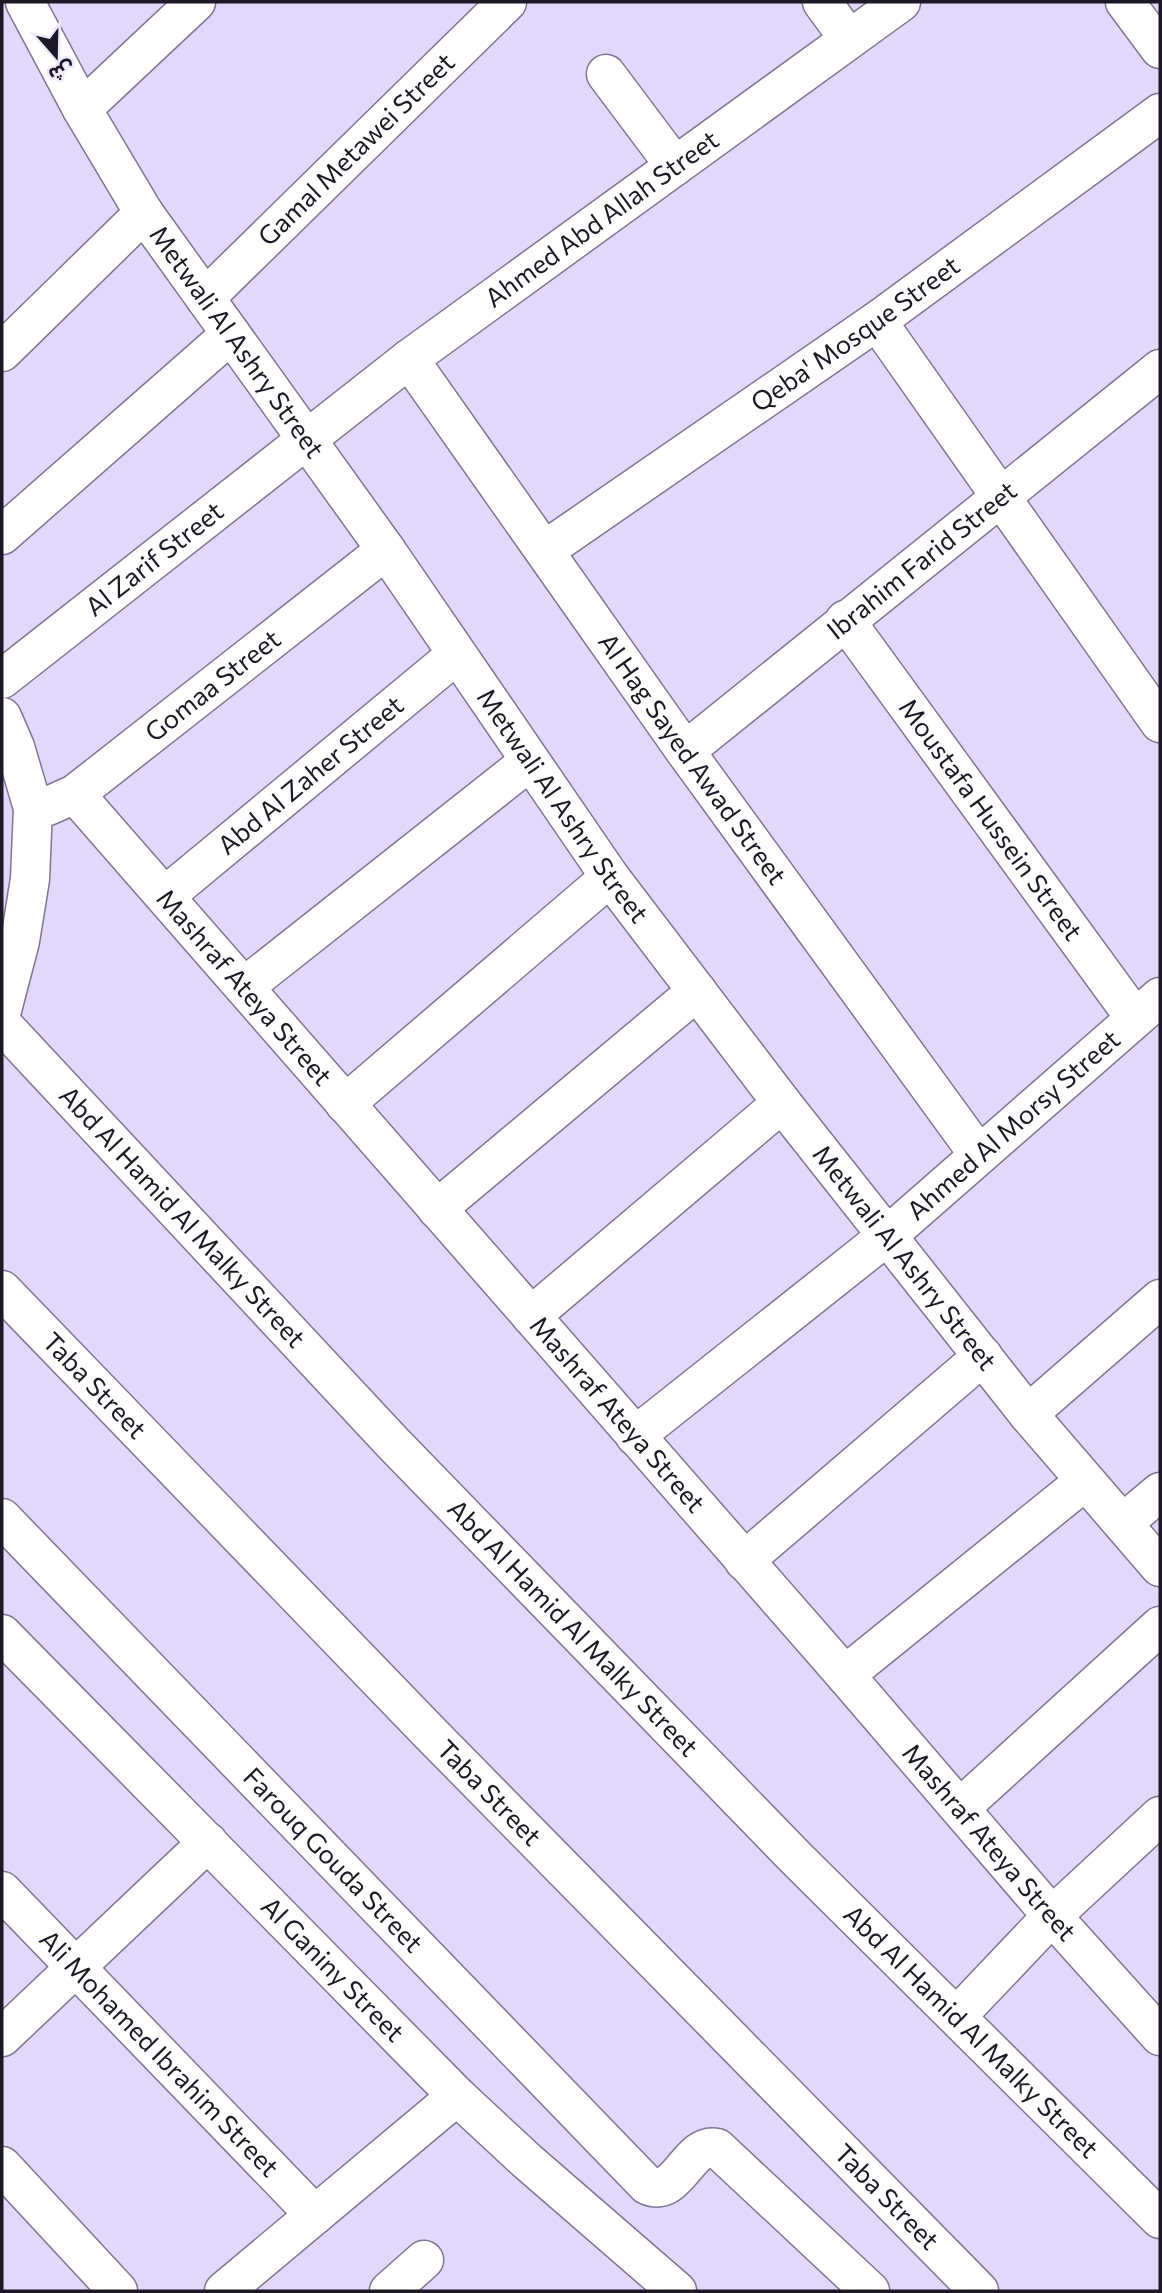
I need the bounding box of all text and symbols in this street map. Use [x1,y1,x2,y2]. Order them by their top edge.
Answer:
north arrow [21,21,91,91]
street label: Gamal Metawei Street [251,46,460,251]
text: ش [46,57,78,88]
street label: Ahmed Abd Allah Street [478,123,724,313]
street label: Metwali Al Ashry Street [144,219,331,463]
street label: Qeba' Mosque Street [744,249,965,417]
street label: Ibrahim Farid Street [820,474,1022,645]
street label: Al Zarif Street [79,494,229,622]
street label: Gomaa Street [138,622,286,747]
street label: Al Hag Sayed Awad Street [593,626,794,890]
street label: Metwali Al Ashry Street [472,682,656,928]
street label: Abd Al Zaher Street [211,689,409,860]
street label: Moustafa Hussein Street [893,692,1090,945]
street label: Mashraf Ateya Street [151,882,339,1091]
street label: Ahmed Al Morsy Street [900,1023,1125,1226]
street label: Abd Al Hamid Al Malky Street [54,1079,313,1353]
street label: Metwali Al Ashry Street [807,1138,1004,1376]
street label: Mashraf Ateya Street [524,1309,712,1518]
street label: Taba Street [37,1325,154,1444]
street label: Abd Al Hamid Al Malky Street [442,1492,705,1762]
street label: Taba Street [431,1733,549,1851]
street label: Mashraf Ateya Street [897,1737,1084,1946]
street label: Farouq Gouda Street [238,1760,430,1958]
street label: Al Ganiny Street [256,1890,411,2047]
street label: Abd Al Hamid Al Malky Street [838,1898,1106,2163]
street label: Ali Mohamed Ibrahim Street [34,1923,286,2182]
street label: Taba Street [829,2137,946,2255]

